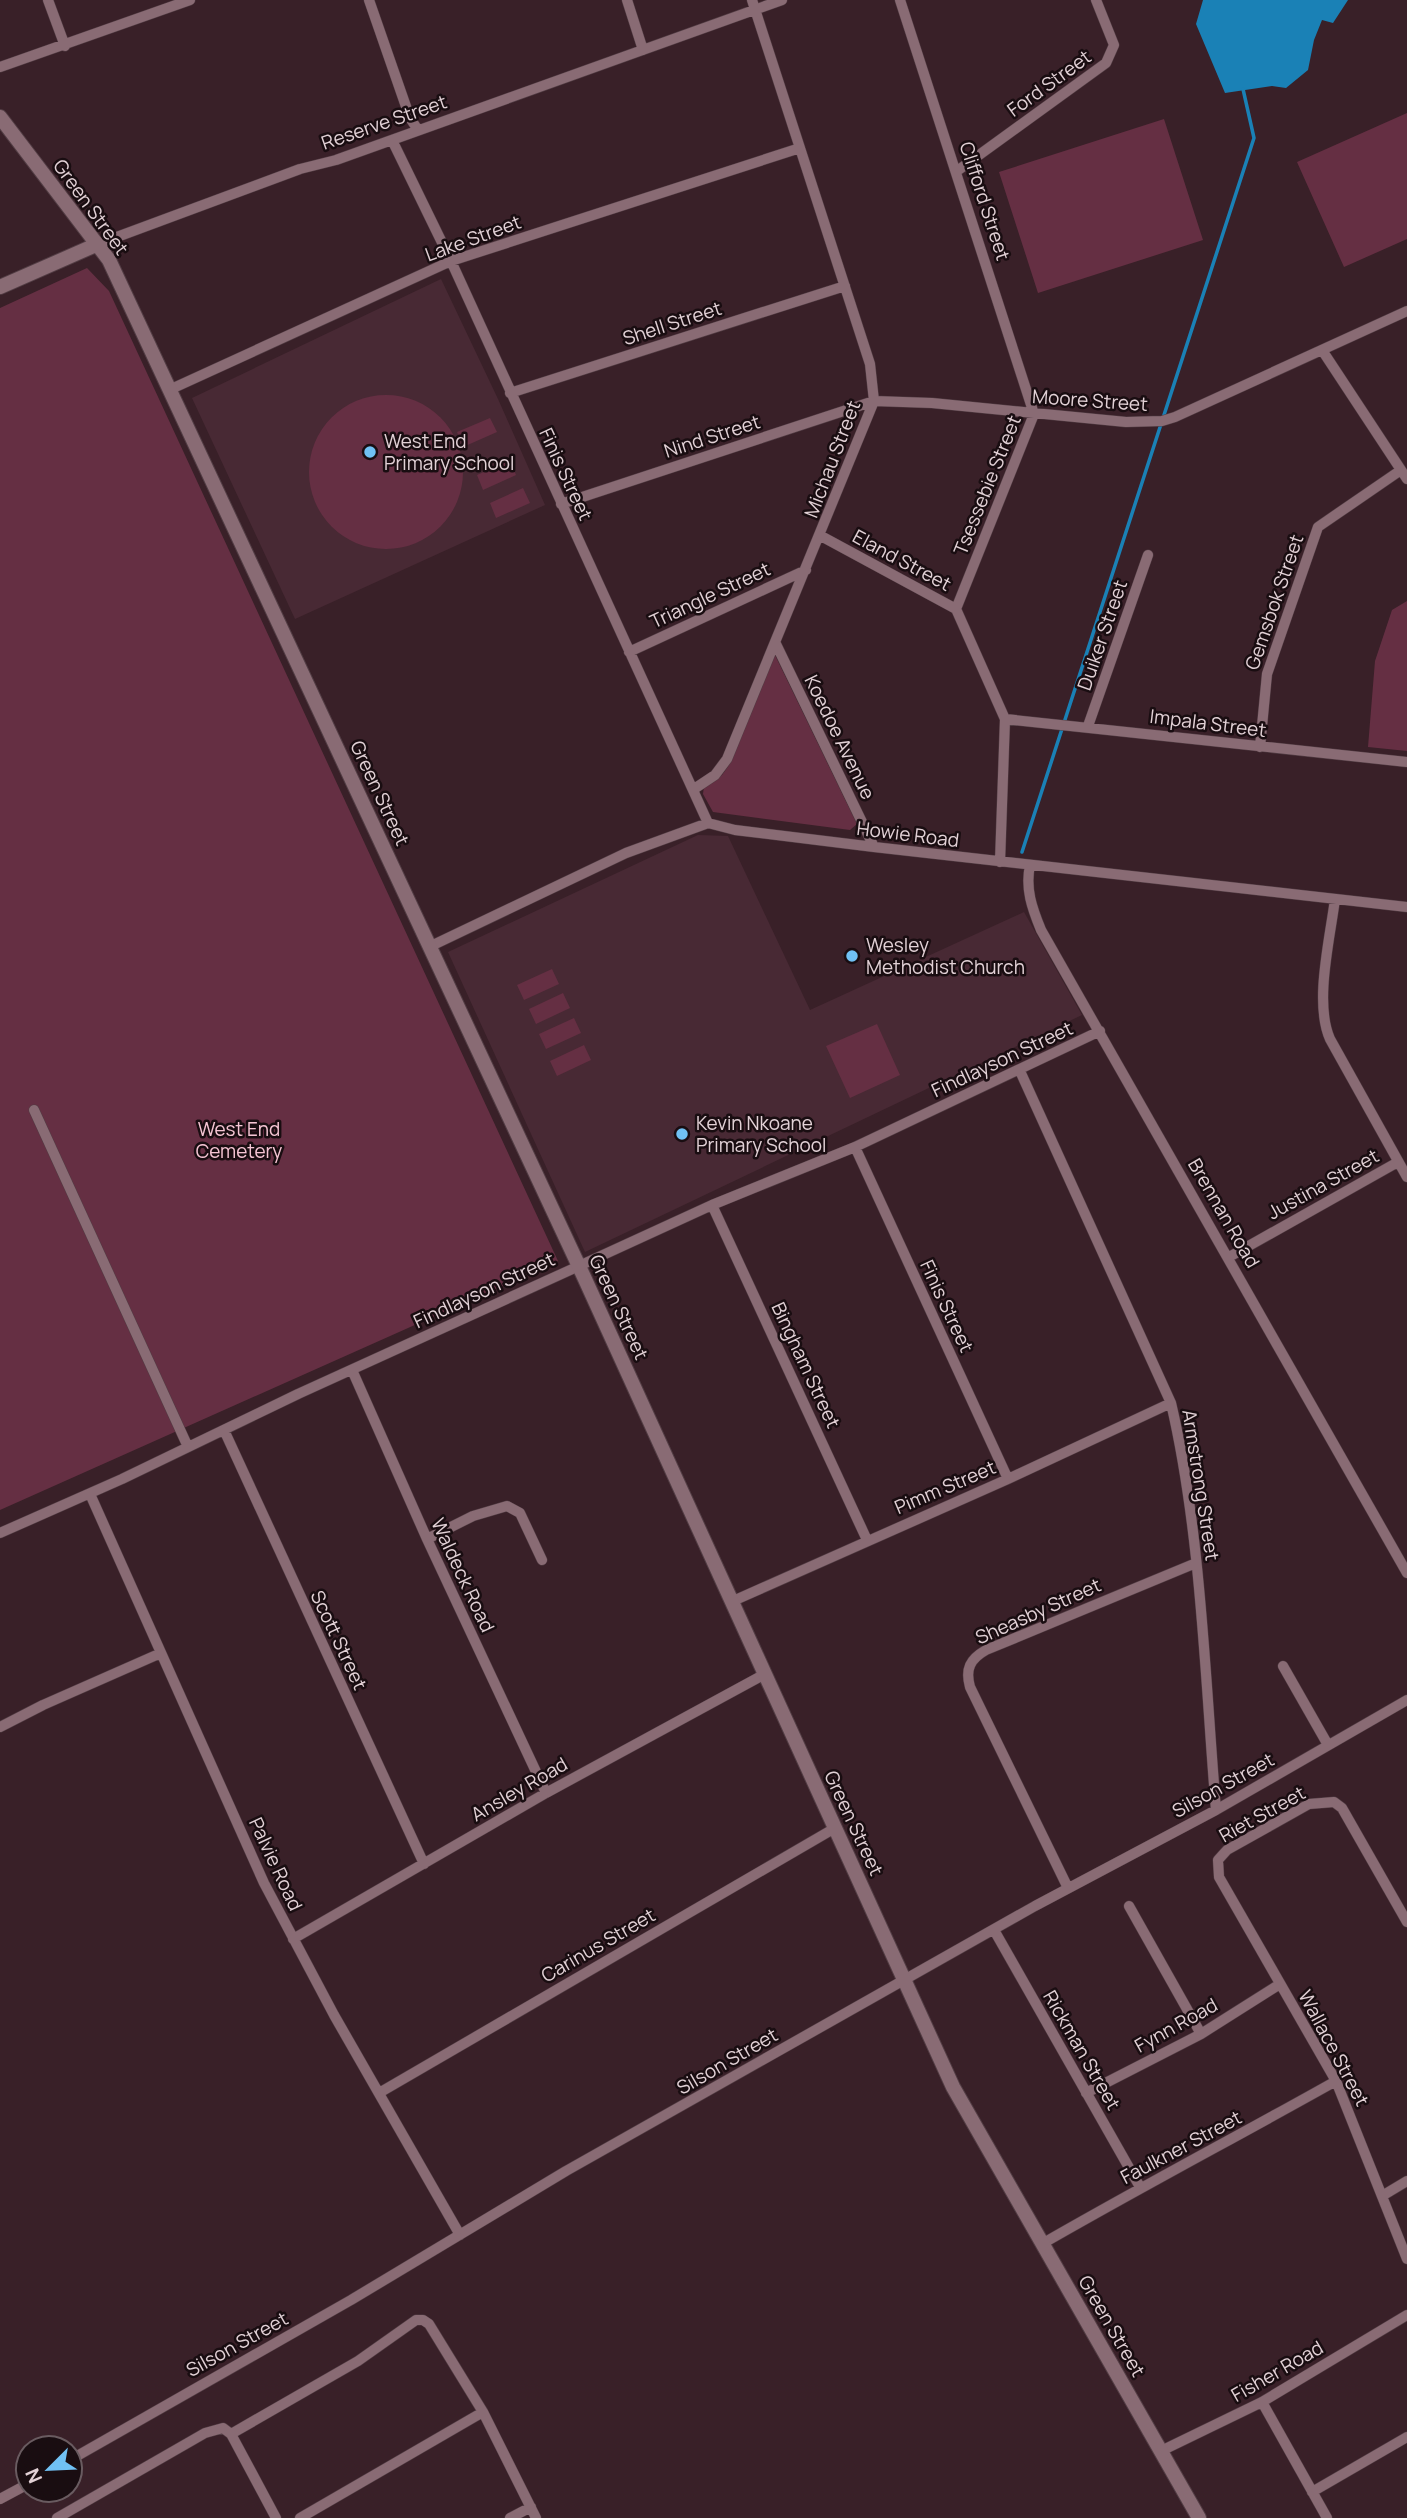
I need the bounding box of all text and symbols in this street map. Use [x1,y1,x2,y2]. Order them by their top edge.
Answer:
street label: Ford Street [1002,44,1096,122]
street label: Reserve Street [318,88,450,156]
street label: Clifford Street [954,138,1016,264]
street label: Green Street [47,154,135,260]
street label: Lake Street [421,209,525,267]
street label: Shell Street [619,295,725,351]
street label: Moore Street [1031,383,1149,417]
street label: Michau Street [798,397,866,521]
street label: Nind Street [661,408,763,464]
street label: Tsessebie Street [947,411,1027,559]
street label: Finis Street [533,424,599,524]
place label: West End Primary School [384,428,514,476]
marker: West End Primary School [362,444,378,460]
street label: Eland Street [848,523,956,597]
street label: Gemsbok Street [1239,531,1309,673]
street label: Triangle Street [646,556,774,634]
street label: Duiker Street [1071,576,1133,694]
street label: Koedoe Avenue [799,670,881,804]
street label: Impala Street [1148,703,1268,743]
street label: Green Street [344,736,416,850]
street label: Howie Road [855,815,961,853]
place label: Wesley Methodist Church [866,932,1025,980]
marker: Wesley Methodist Church [844,948,860,964]
street label: Findlayson Street [927,1015,1077,1103]
place label: Kevin Nkoane Primary School [696,1110,826,1158]
park label: West End Cemetery [196,1116,282,1164]
marker: Kevin Nkoane Primary School [674,1126,690,1142]
street label: Justina Street [1263,1143,1383,1225]
street label: Brennan Road [1182,1154,1266,1272]
street label: Findlayson Street [409,1246,559,1334]
street label: Green Street [583,1250,655,1364]
street label: Finis Street [914,1256,980,1356]
street label: Bingham Street [765,1298,847,1432]
street label: Armstrong Street [1176,1408,1226,1562]
street label: Pimm Street [890,1454,1000,1520]
street label: Waldeck Road [425,1514,501,1636]
street label: Sheasby Street [971,1572,1105,1650]
street label: Scott Street [305,1586,373,1694]
street label: Silson Street [1167,1746,1279,1824]
street label: Ansley Road [466,1751,572,1827]
street label: Green Street [818,1766,890,1880]
street label: Riet Street [1214,1780,1310,1848]
street label: Palvie Road [243,1813,309,1915]
street label: Carinus Street [536,1902,660,1988]
street label: Wallace Street [1293,1985,1375,2111]
street label: Rickman Street [1037,1986,1127,2114]
street label: Fynn Road [1130,1992,1222,2058]
street label: Silson Street [672,2022,782,2100]
street label: Faulkner Street [1116,2104,1246,2190]
street label: Green Street [1073,2271,1151,2381]
street label: Silson Street [181,2305,293,2383]
street label: Fisher Road [1226,2334,1328,2408]
north arrow [14,2434,84,2504]
text: N [19,2464,48,2487]

